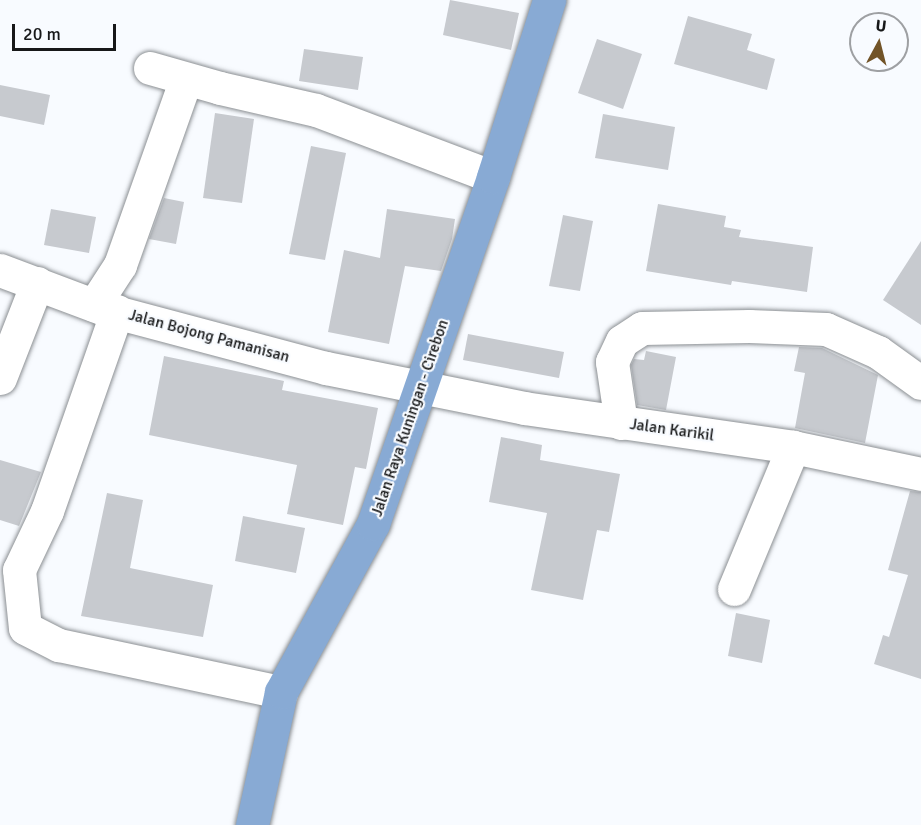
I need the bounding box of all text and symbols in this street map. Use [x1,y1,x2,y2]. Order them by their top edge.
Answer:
scale bar [15,12,118,50]
north arrow [849,12,909,72]
text: U [874,16,888,37]
text: 20 m [23,23,61,45]
street label: Jalan Bojong Pamanisan [126,305,292,367]
street label: Jalan Raya Kuningan - Cirebon [367,317,453,519]
street label: Jalan Karikil [629,415,715,445]

